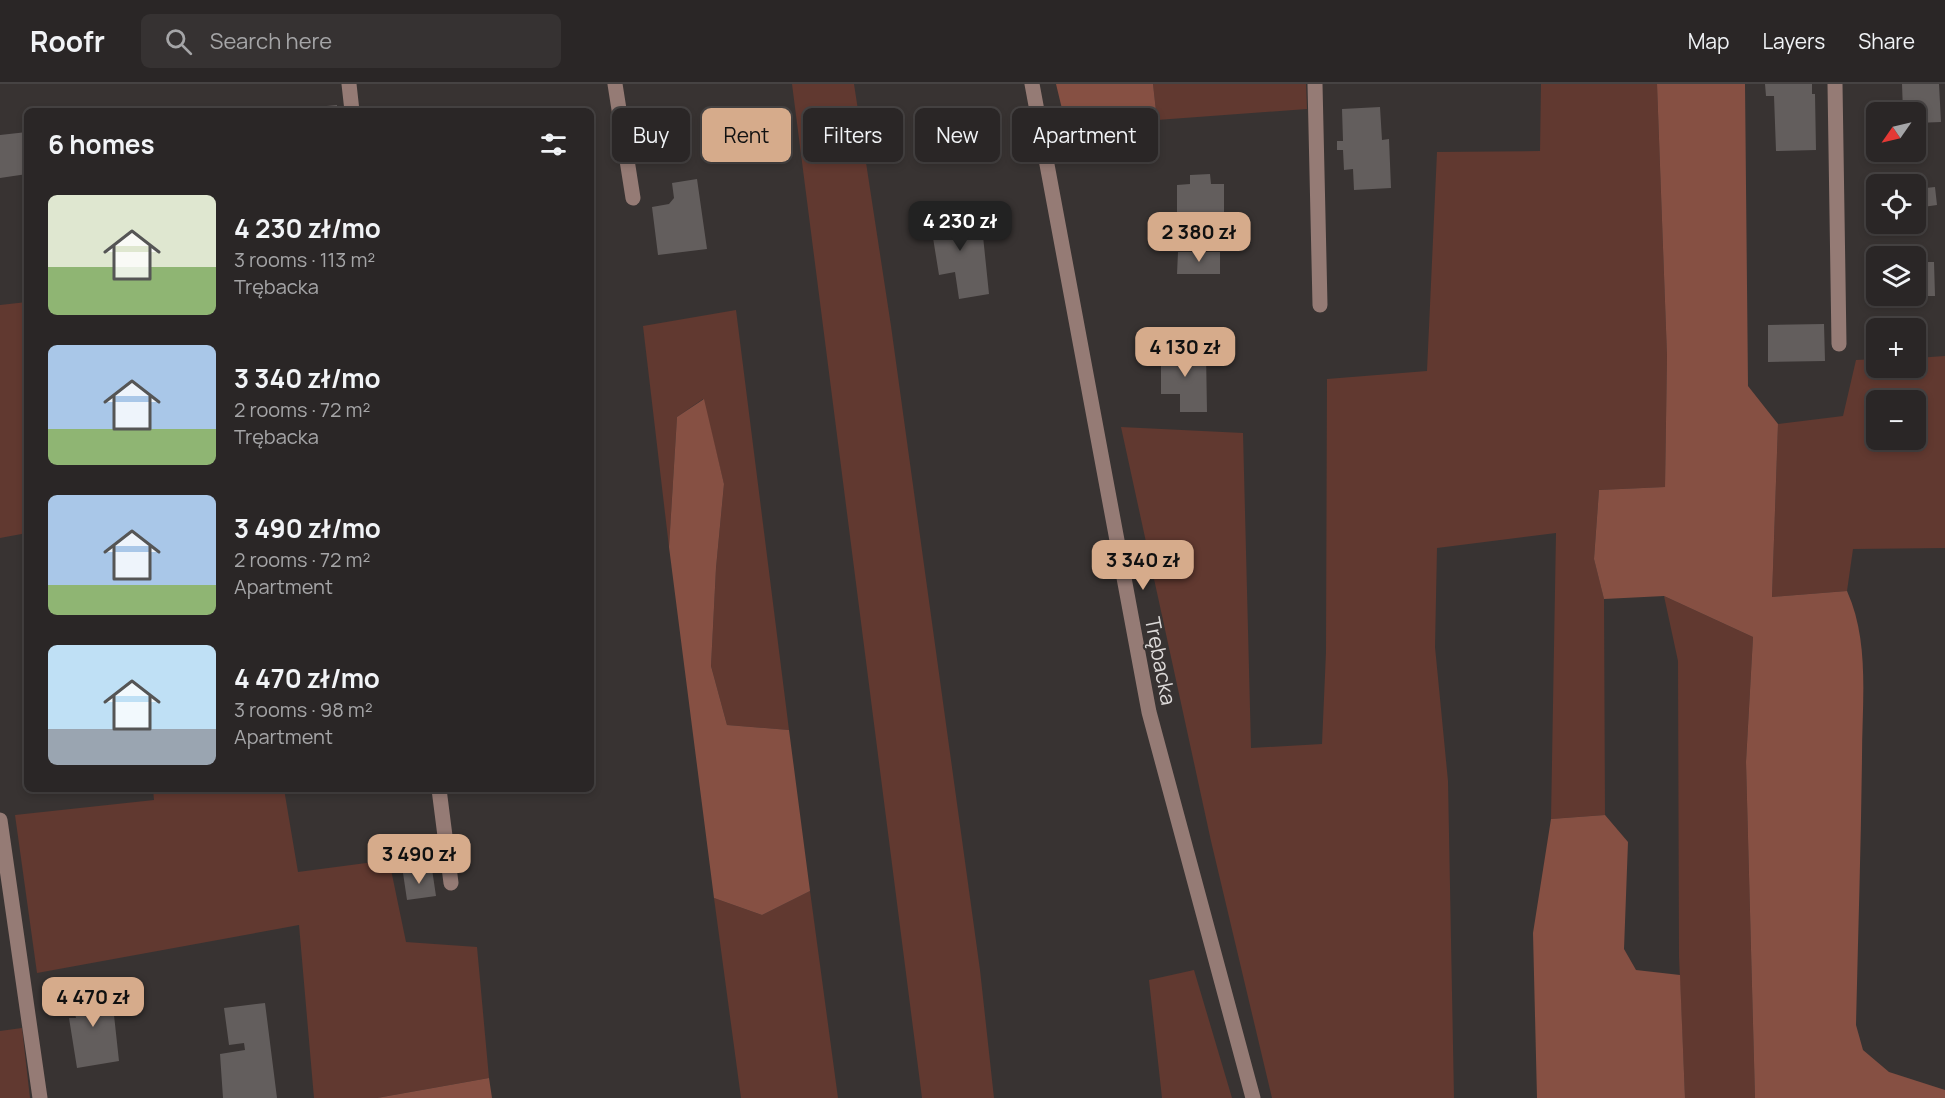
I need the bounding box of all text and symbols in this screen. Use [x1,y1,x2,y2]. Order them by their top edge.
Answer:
search box [141,14,561,68]
text: Roofr [30,22,105,60]
icon: search [162,25,195,58]
text: Search here [210,26,332,56]
text: Map [1688,27,1729,55]
text: Layers [1762,27,1825,55]
text: Share [1858,27,1915,55]
north arrow [1866,102,1926,162]
map controls [1866,102,1926,450]
chip: Buy [612,108,690,162]
chip: Rent [702,108,791,162]
chip: Filters [803,108,903,162]
chip: New [915,108,1000,162]
chip: Apartment [1012,108,1158,162]
text: 6 homes [48,126,155,162]
icon: filters [537,128,570,161]
button: locate [1866,174,1926,234]
pin: 4 230 zł [898,201,1022,252]
text: 4 230 zł [923,207,997,234]
text: 4 230 zł/mo [234,210,381,246]
pin: 2 380 zł [1137,212,1261,263]
text: 2 380 zł [1162,218,1236,245]
icon: home [96,219,168,291]
text: 3 rooms · 113 m² [234,246,375,273]
button: layers [1866,246,1926,306]
text: Trębacka [234,273,319,300]
button: + [1866,318,1926,378]
pin: 4 130 zł [1123,327,1247,378]
text: 4 130 zł [1149,333,1221,360]
text: 3 340 zł/mo [234,360,380,396]
icon: home [96,369,168,441]
button: − [1866,390,1926,450]
text: 2 rooms · 72 m² [234,396,370,423]
text: Trębacka [234,423,319,450]
text: 3 490 zł/mo [234,510,381,546]
icon: home [96,519,168,591]
pin: 3 340 zł [1081,540,1205,591]
text: 2 rooms · 72 m² [234,546,370,573]
text: 3 340 zł [1106,546,1180,573]
text: Apartment [234,573,333,600]
street label: Trębacka [1139,615,1183,707]
text: 4 470 zł/mo [234,660,380,696]
icon: home [96,669,168,741]
text: 3 rooms · 98 m² [234,696,373,723]
text: Apartment [234,723,333,750]
pin: 3 490 zł [357,834,481,885]
text: 3 490 zł [382,840,456,867]
pin: 4 470 zł [31,977,155,1028]
text: 4 470 zł [56,983,130,1010]

